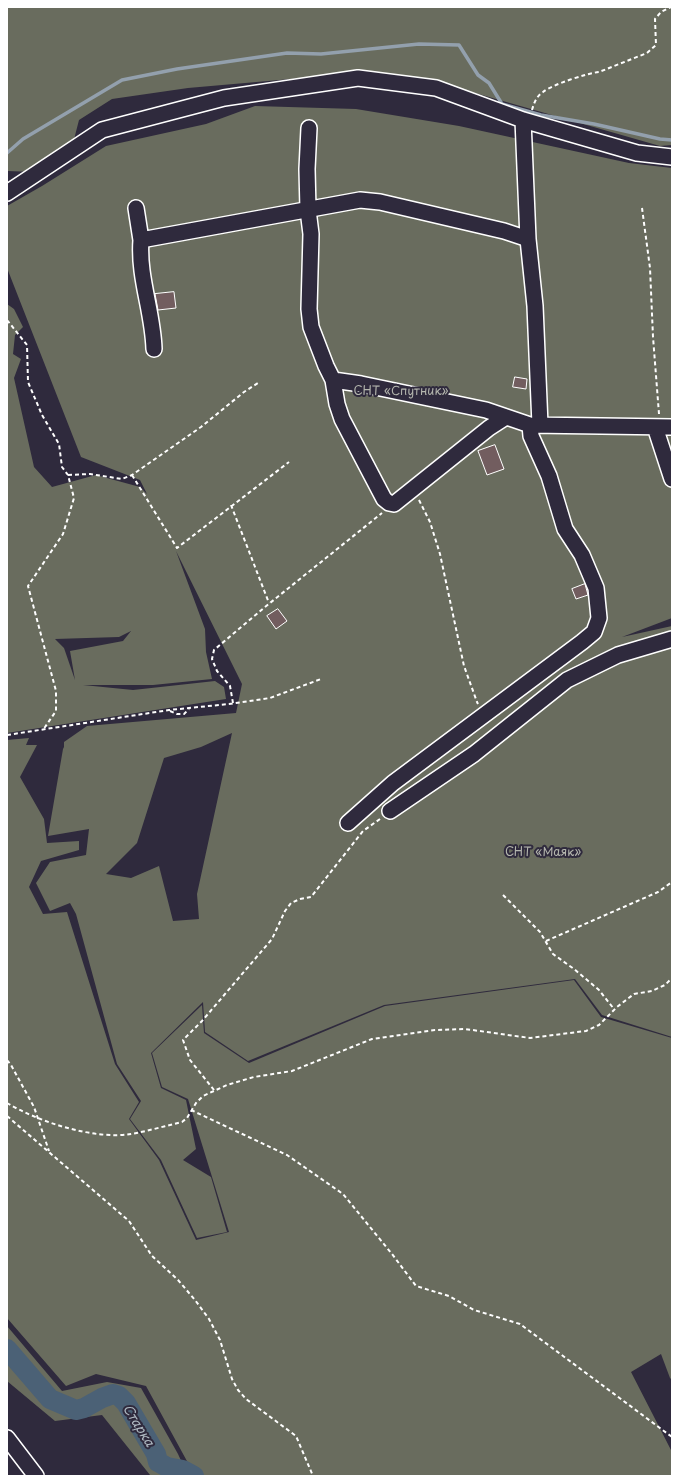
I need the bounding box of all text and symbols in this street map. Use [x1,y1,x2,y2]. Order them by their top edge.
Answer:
park label: СНТ «Спутник» [354,385,448,399]
park label: СНТ «Маяк» [505,846,581,860]
water label: Старка [119,1402,157,1450]

